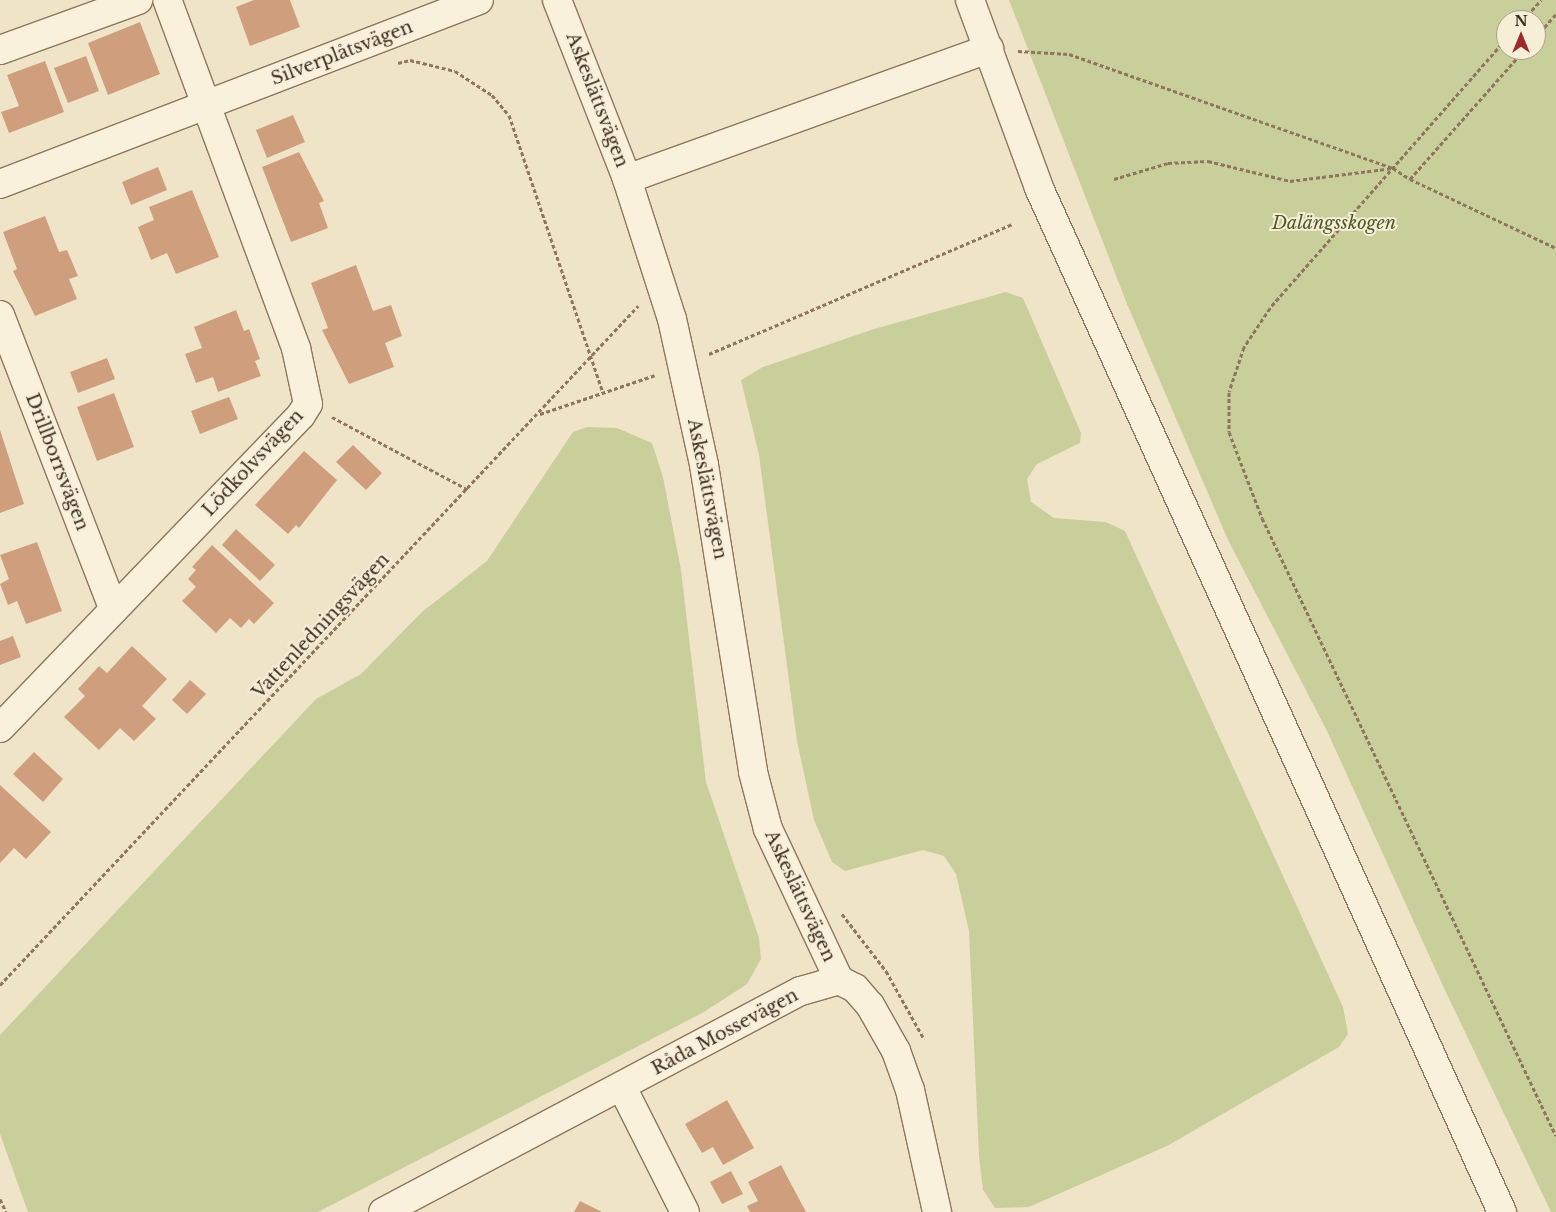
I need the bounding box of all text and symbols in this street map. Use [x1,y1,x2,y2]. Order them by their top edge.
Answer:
north arrow [1496,10,1546,60]
text: N [1514,12,1528,30]
street label: Silverplåtsvägen [268,16,416,90]
street label: Askeslättsvägen [561,30,633,170]
park label: Dalängsskogen [1272,212,1396,234]
street label: Drillborrsvägen [21,390,93,534]
street label: Lödkolvsvägen [198,405,308,521]
street label: Askeslättsvägen [683,417,731,561]
street label: Vattenledningsvägen [248,549,394,703]
street label: Askeslättsvägen [760,827,840,965]
street label: Råda Mossevägen [648,984,802,1080]

